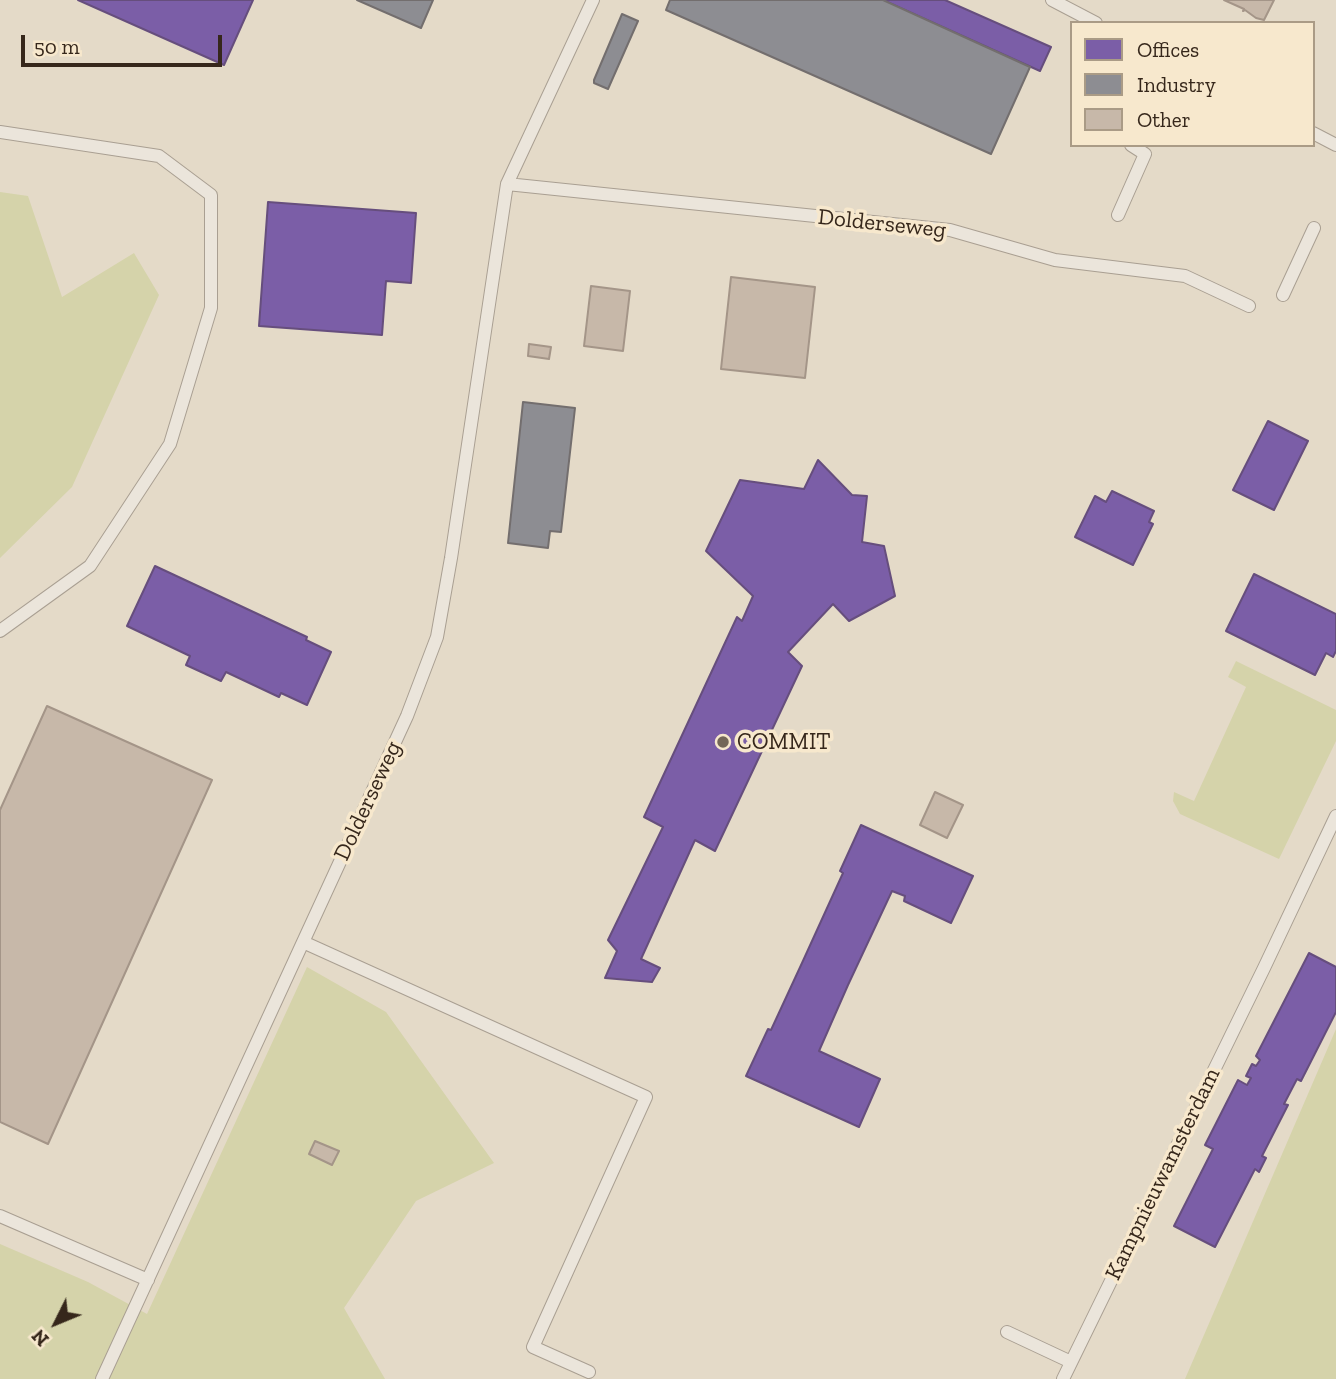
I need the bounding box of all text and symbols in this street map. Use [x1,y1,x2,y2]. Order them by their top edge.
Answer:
scale bar [24,21,226,65]
legend [1070,21,1315,147]
text: 50 m [34,34,80,59]
text: Offices [1137,37,1199,62]
text: Industry [1137,72,1216,97]
text: Other [1137,107,1191,132]
street label: Dolderseweg [817,204,947,244]
place label: COMMIT [737,728,831,756]
marker: COMMIT [715,734,731,750]
street label: Dolderseweg [328,737,408,865]
street label: Kampnieuwamsterdam [1100,1063,1226,1285]
north arrow [21,1288,91,1358]
text: N [27,1325,54,1351]

